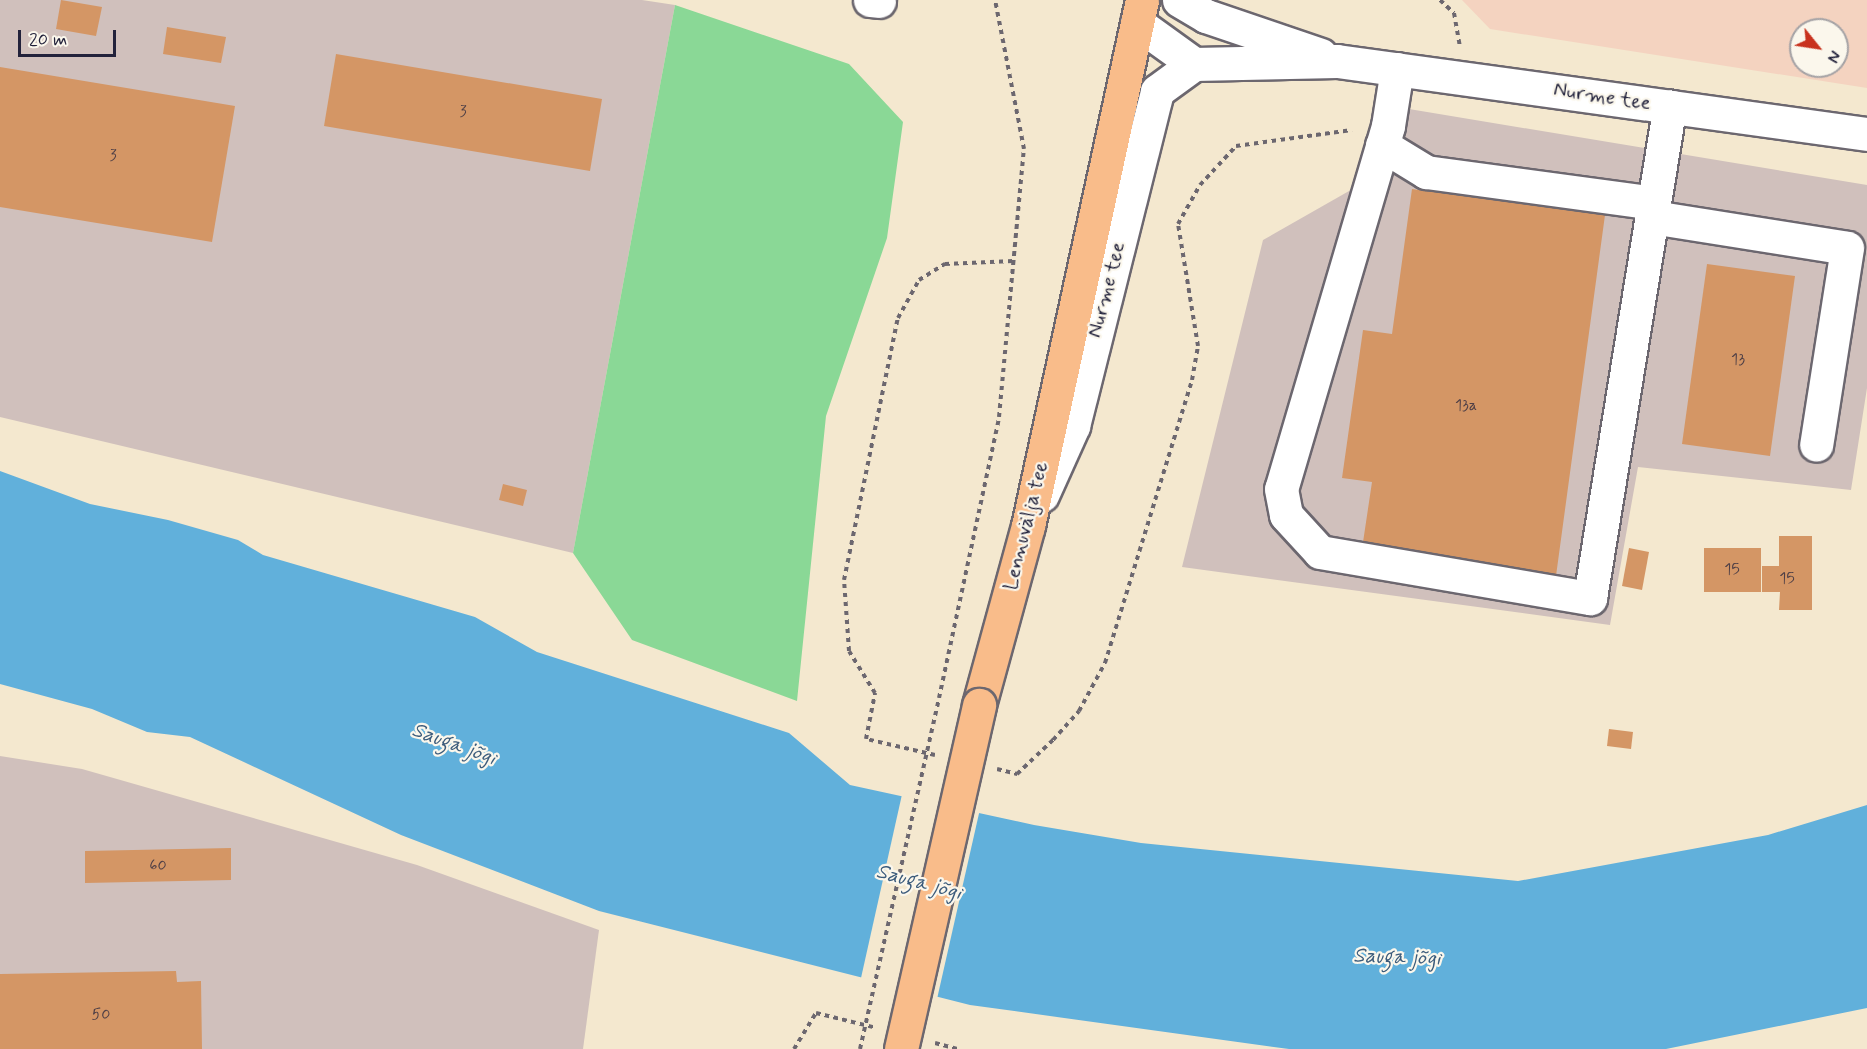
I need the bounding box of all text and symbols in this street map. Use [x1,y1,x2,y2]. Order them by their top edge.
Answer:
scale bar [21,18,118,56]
north arrow [1789,18,1849,78]
text: 20 m [29,28,67,52]
text: N [1822,46,1845,66]
street label: Nurme tee [1552,78,1652,116]
house number: 3 [459,102,467,122]
house number: 3 [109,146,117,166]
street label: Nurme tee [1084,240,1130,340]
house number: 13 [1731,350,1745,370]
house number: 13a [1455,396,1477,416]
street label: Lennuvälja tee [998,458,1054,594]
house number: 15 [1724,560,1740,580]
house number: 15 [1779,569,1795,589]
water label: Sauga jõgi [408,717,500,771]
house number: 60 [149,856,167,876]
water label: Sauga jõgi [873,858,965,906]
water label: Sauga jõgi [1352,943,1442,971]
house number: 50 [92,1005,110,1025]

